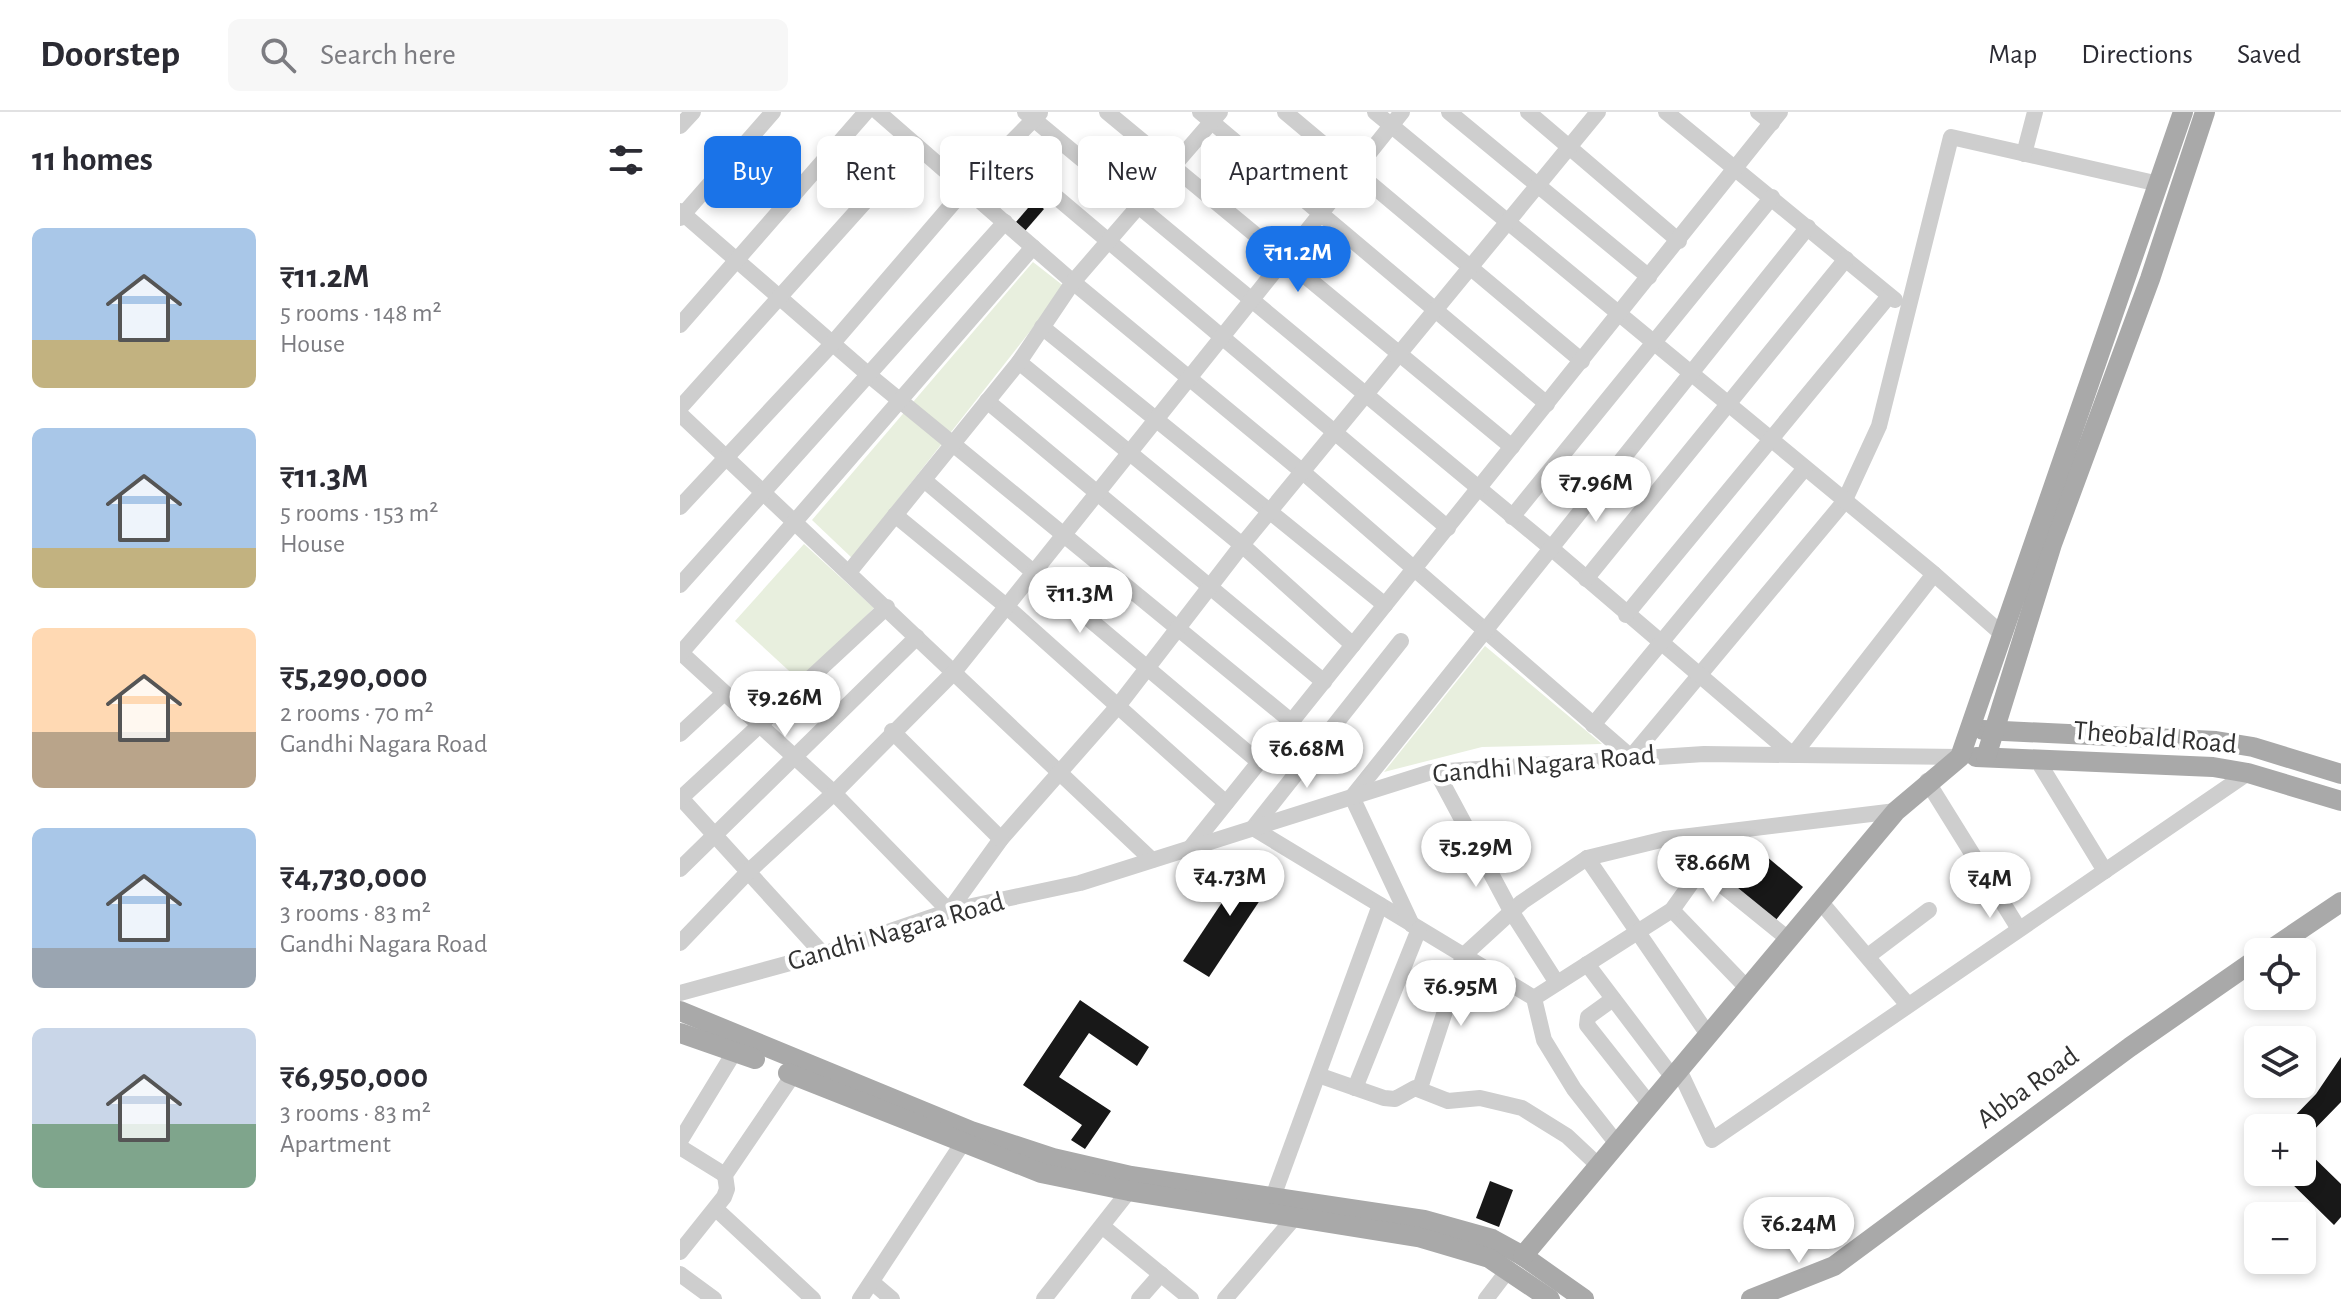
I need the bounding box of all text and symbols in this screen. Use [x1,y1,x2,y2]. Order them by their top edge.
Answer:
search box [228,19,788,91]
icon: search [256,33,300,77]
text: Doorstep [40,36,180,74]
text: Search here [320,40,456,70]
text: Map [1988,41,2037,69]
text: Directions [2081,41,2193,69]
text: Saved [2237,41,2301,69]
chip: Buy [704,136,801,208]
chip: Rent [817,136,924,208]
chip: Filters [940,136,1062,208]
chip: New [1078,136,1185,208]
chip: Apartment [1201,136,1376,208]
icon: filters [604,138,648,182]
text: 11 homes [32,143,153,177]
pin: ₹11.2M [1233,226,1363,294]
text: ₹11.2M [1264,239,1332,265]
icon: home [96,260,192,356]
text: ₹11.2M [280,260,370,294]
text: 5 rooms · 148 m² [280,300,442,326]
text: House [280,331,345,357]
pin: ₹7.96M [1531,456,1661,524]
icon: home [96,460,192,556]
text: ₹11.3M [280,460,368,494]
text: ₹7.96M [1559,469,1633,495]
text: 5 rooms · 153 m² [280,500,438,526]
text: House [280,531,345,557]
pin: ₹11.3M [1015,567,1145,635]
text: ₹11.3M [1046,580,1114,606]
icon: home [96,660,192,756]
text: ₹5,290,000 [280,660,428,694]
pin: ₹9.26M [720,671,850,739]
text: ₹9.26M [748,684,822,710]
text: 2 rooms · 70 m² [280,700,433,726]
street label: Theobald Road [2072,717,2238,759]
pin: ₹6.68M [1242,722,1372,790]
text: Gandhi Nagara Road [280,731,488,757]
text: ₹6.68M [1269,735,1345,761]
street label: Gandhi Nagara Road [1431,741,1657,789]
pin: ₹5.29M [1411,821,1541,889]
text: ₹5.29M [1439,834,1513,860]
pin: ₹8.66M [1648,836,1778,904]
text: ₹8.66M [1675,849,1751,875]
pin: ₹4.73M [1165,850,1295,918]
pin: ₹4M [1951,852,2029,920]
icon: home [96,860,192,956]
text: ₹4,730,000 [280,860,427,894]
text: ₹4.73M [1193,863,1267,889]
text: ₹4M [1968,865,2012,891]
street label: Gandhi Nagara Road [785,888,1007,976]
text: 3 rooms · 83 m² [280,900,431,926]
text: Gandhi Nagara Road [280,931,488,957]
map controls [2244,938,2316,1274]
button: locate [2244,938,2316,1010]
pin: ₹6.95M [1396,960,1526,1028]
text: ₹6.95M [1424,973,1498,999]
button: layers [2244,1026,2316,1098]
street label: Abba Road [1972,1042,2084,1134]
icon: home [96,1060,192,1156]
text: ₹6,950,000 [280,1060,428,1094]
text: 3 rooms · 83 m² [280,1100,431,1126]
button: + [2244,1114,2316,1186]
text: Apartment [280,1131,391,1157]
pin: ₹6.24M [1734,1197,1864,1265]
button: − [2244,1202,2316,1274]
text: ₹6.24M [1761,1210,1837,1236]

